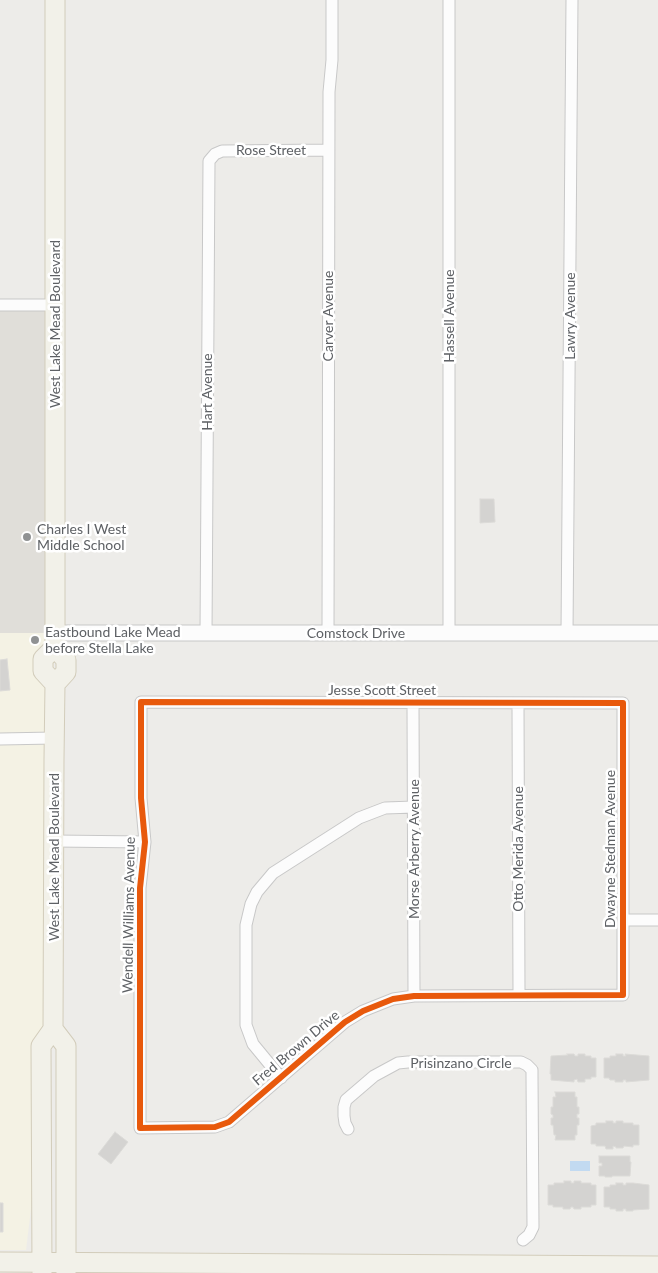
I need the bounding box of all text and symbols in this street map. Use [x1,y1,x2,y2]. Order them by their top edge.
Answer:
street label: Rose Street [236,142,306,158]
street label: West Lake Mead Boulevard [47,240,63,408]
street label: Hassell Avenue [441,269,457,363]
street label: Carver Avenue [320,271,336,361]
street label: Lawry Avenue [562,272,578,360]
street label: Hart Avenue [199,353,215,431]
place label: Charles I West Middle School [37,521,126,554]
marker: Charles I West Middle School [21,531,33,543]
place label: Eastbound Lake Mead before Stella Lake [45,624,181,656]
street label: Comstock Drive [307,625,405,641]
marker: Eastbound Lake Mead before Stella Lake [29,634,41,646]
street label: Jesse Scott Street [328,682,436,698]
street label: Dwayne Stedman Avenue [602,770,618,928]
street label: West Lake Mead Boulevard [46,773,62,941]
street label: Morse Arberry Avenue [406,779,422,919]
street label: Otto Merida Avenue [510,786,526,912]
street label: Wendell Williams Avenue [119,837,139,993]
street label: Fred Brown Drive [249,1007,343,1089]
street label: Prisinzano Circle [410,1055,512,1071]

